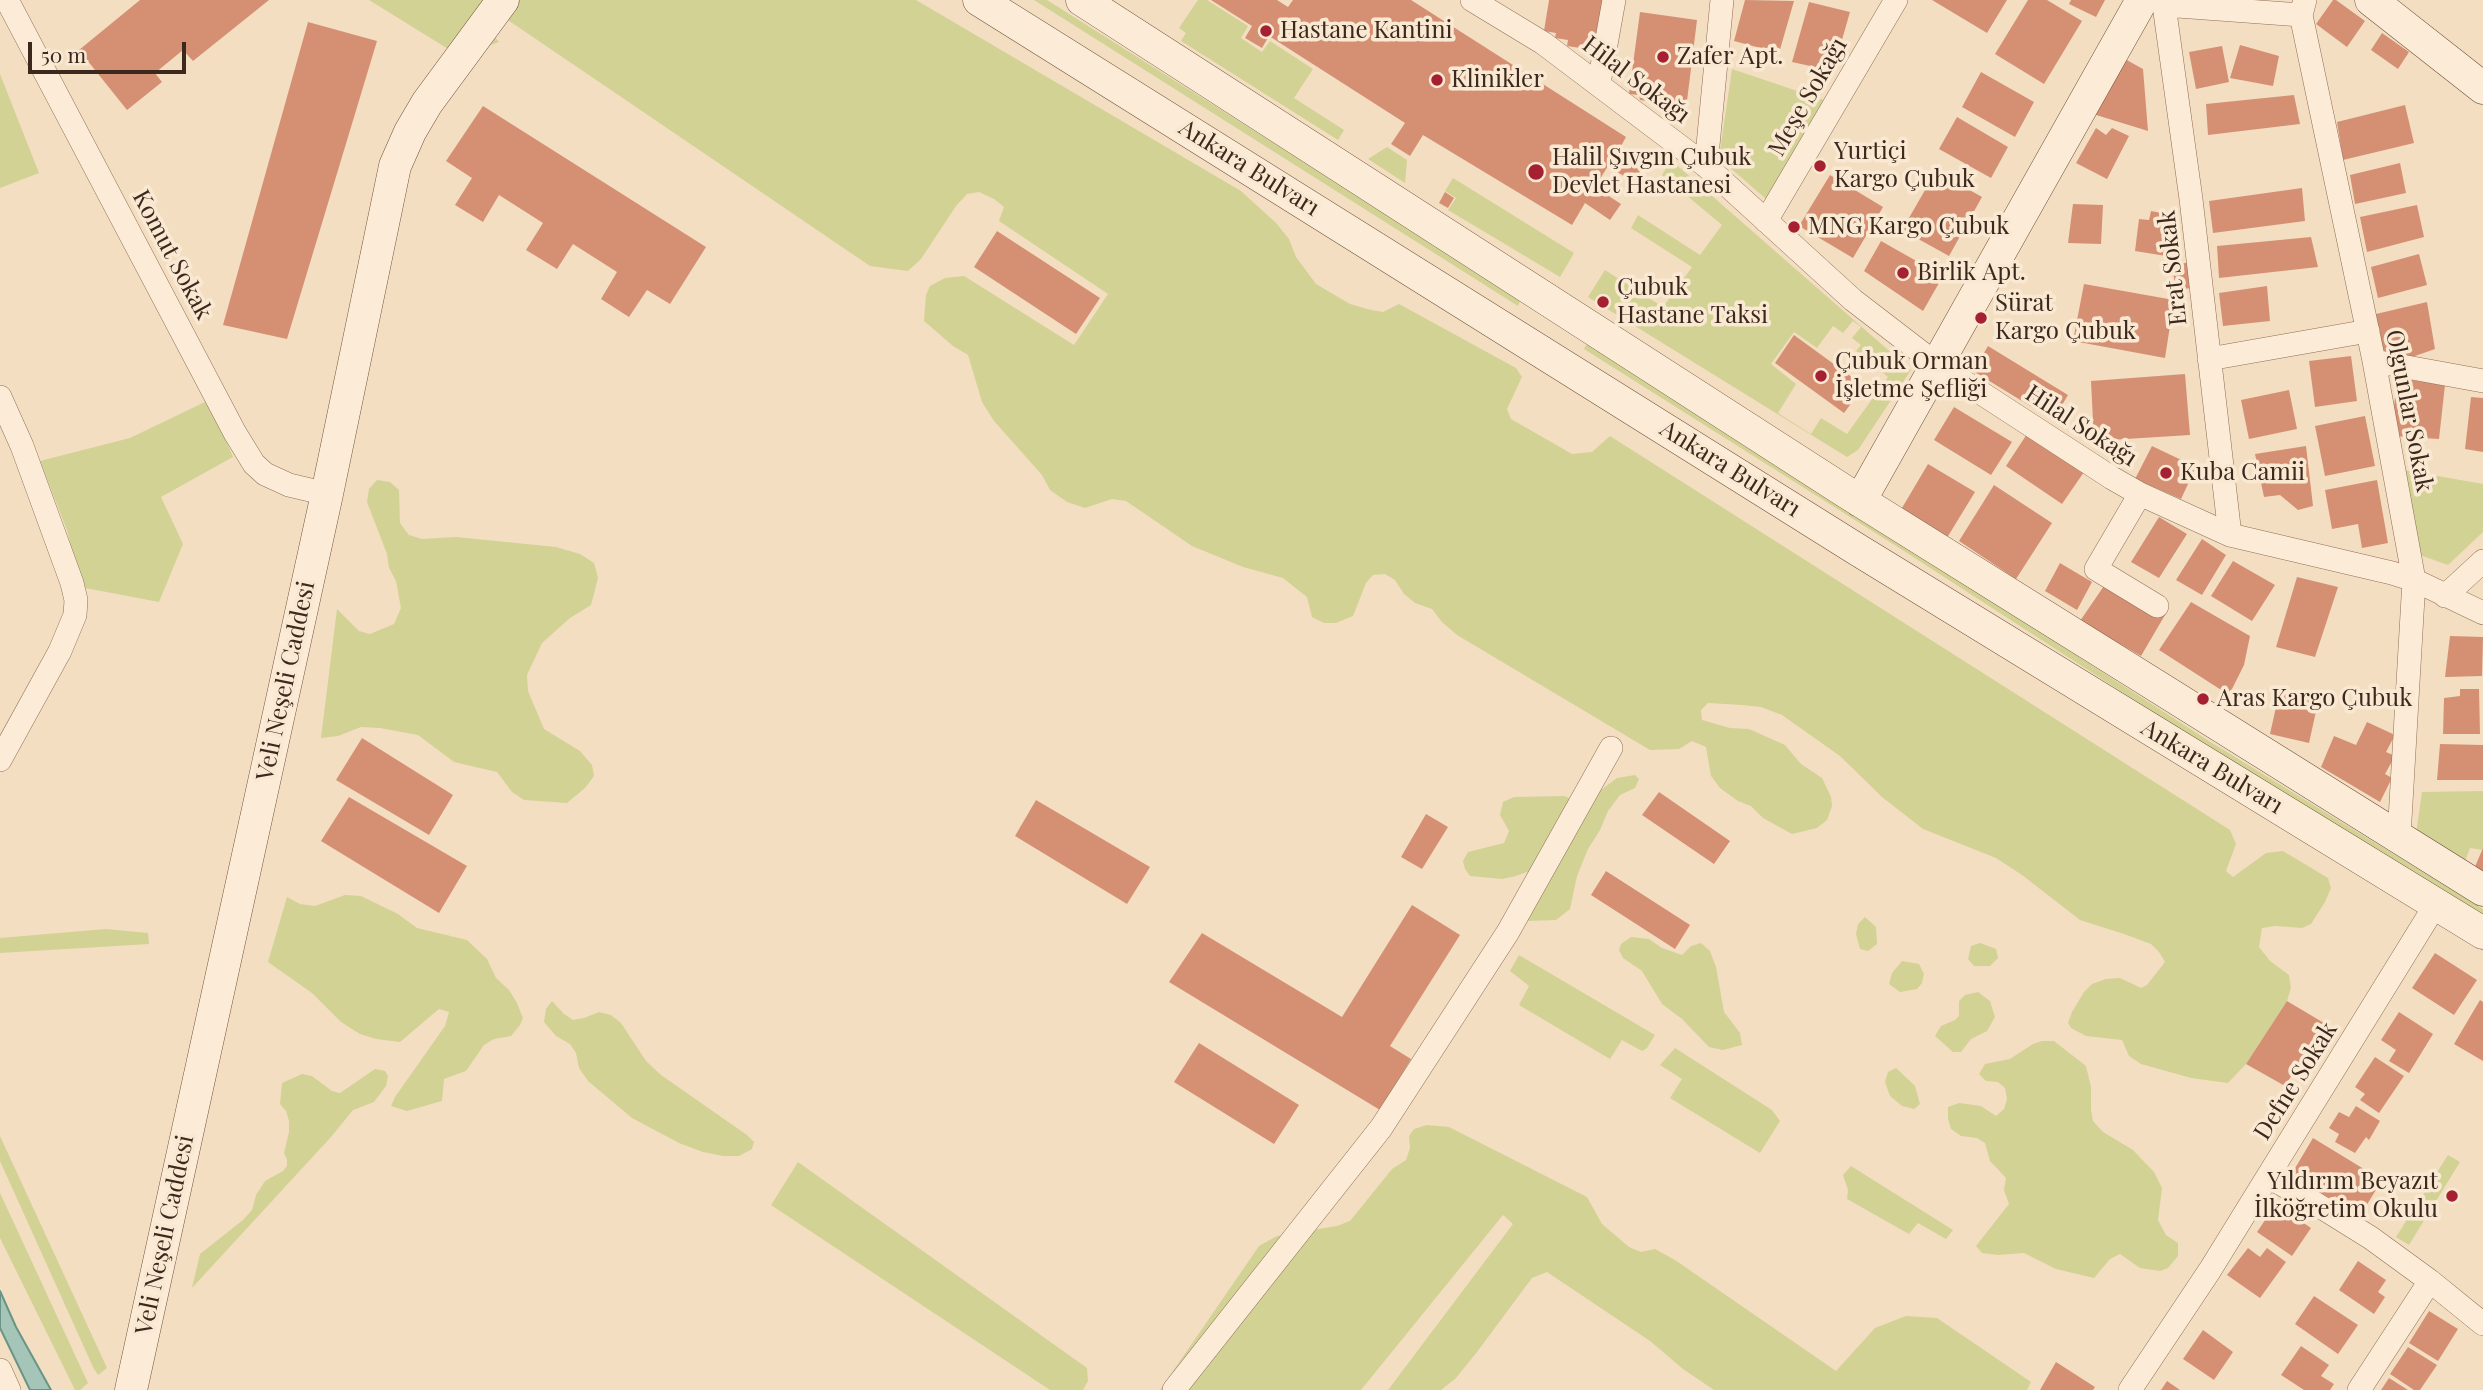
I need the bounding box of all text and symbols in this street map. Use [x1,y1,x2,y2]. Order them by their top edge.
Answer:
place label: Hastane Kantini [1280,17,1453,45]
marker: Hastane Kantini [1258,23,1274,39]
scale bar [32,28,189,72]
street label: Hilal Sokağı [1576,30,1696,130]
street label: Meşe Sokağı [1763,33,1853,161]
text: 50 m [41,40,86,68]
place label: Zafer Apt. [1677,43,1783,71]
marker: Zafer Apt. [1655,49,1671,65]
place label: Klinikler [1451,66,1544,94]
marker: Klinikler [1429,72,1445,88]
street label: Ankara Bulvarı [1174,113,1324,223]
place label: Yurtiçi Kargo Çubuk [1834,138,1975,194]
place label: Halil Şıvgın Çubuk Devlet Hastanesi [1552,144,1751,200]
marker: Yurtiçi Kargo Çubuk [1812,158,1828,174]
marker: Halil Şıvgın Çubuk Devlet Hastanesi [1526,162,1546,182]
street label: Komut Sokak [126,185,218,325]
street label: Erat Sokak [2153,209,2193,327]
place label: MNG Kargo Çubuk [1808,213,2010,241]
marker: MNG Kargo Çubuk [1786,219,1802,235]
place label: Birlik Apt. [1917,259,2026,287]
marker: Birlik Apt. [1895,265,1911,281]
place label: Çubuk Hastane Taksi [1617,274,1768,330]
place label: Sürat Kargo Çubuk [1995,290,2136,346]
marker: Çubuk Hastane Taksi [1595,294,1611,310]
marker: Sürat Kargo Çubuk [1973,310,1989,326]
street label: Olgunlar Sokak [2379,327,2439,495]
place label: Çubuk Orman İşletme Şefliği [1835,348,1988,404]
marker: Çubuk Orman İşletme Şefliği [1813,368,1829,384]
street label: Hilal Sokağı [2020,379,2142,473]
street label: Ankara Bulvarı [1655,414,1805,524]
place label: Kuba Camii [2180,459,2305,487]
marker: Kuba Camii [2158,465,2174,481]
street label: Veli Neşeli Caddesi [251,579,321,783]
place label: Aras Kargo Çubuk [2217,685,2412,713]
marker: Aras Kargo Çubuk [2195,691,2211,707]
street label: Ankara Bulvarı [2136,713,2288,821]
street label: Defne Sokak [2248,1017,2344,1145]
street label: Veli Neşeli Caddesi [130,1133,200,1337]
place label: Yıldırım Beyazıt İlköğretim Okulu [2254,1168,2438,1224]
marker: Yıldırım Beyazıt İlköğretim Okulu [2444,1188,2460,1204]

